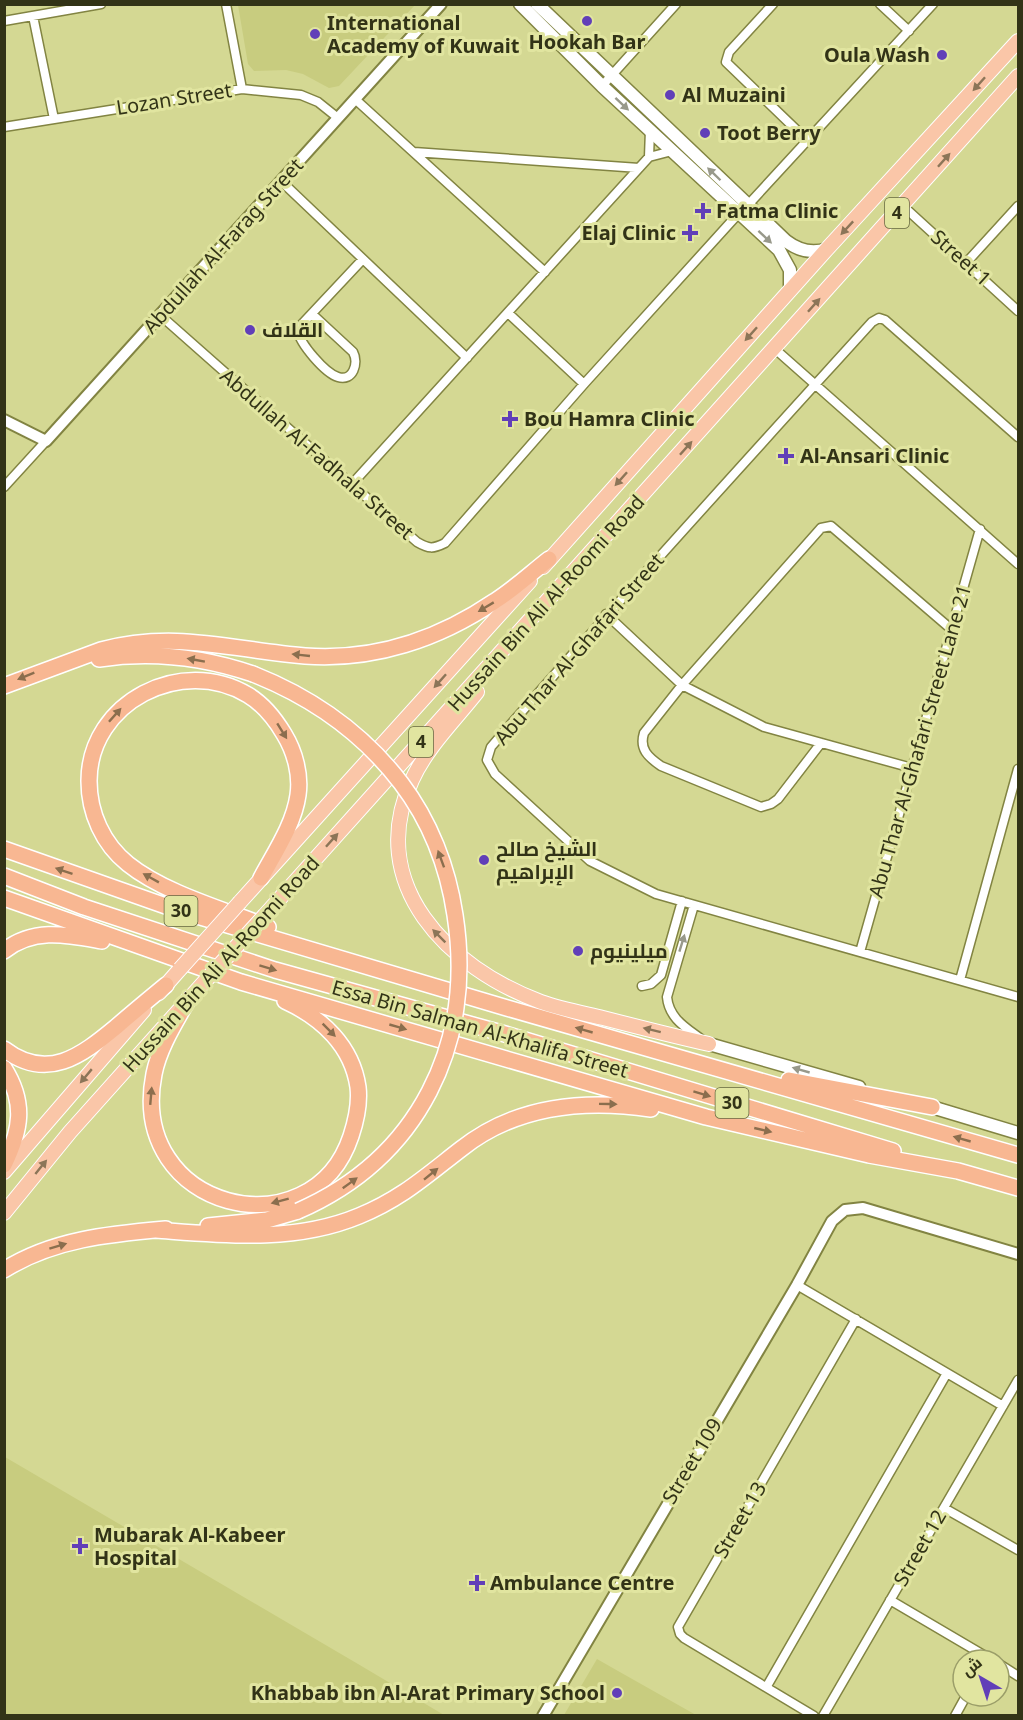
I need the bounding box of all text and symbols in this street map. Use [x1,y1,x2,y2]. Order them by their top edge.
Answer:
place label: International Academy of Kuwait [327,9,520,59]
marker: Hookah Bar [580,14,594,28]
marker: International Academy of Kuwait [308,27,322,41]
place label: Hookah Bar [528,28,646,55]
place label: Oula Wash [824,41,930,68]
marker: Oula Wash [935,48,949,62]
street label: Lozan Street [114,76,234,121]
one-way arrow [973,76,986,91]
place label: Al Muzaini [682,81,786,108]
marker: Al Muzaini [663,88,677,102]
one-way arrow [614,97,629,110]
place label: Toot Berry [717,119,821,146]
marker: Toot Berry [698,126,712,140]
street label: Abdullah Al-Farag Street [137,152,309,339]
one-way arrow [937,152,951,167]
one-way arrow [708,167,722,181]
place label: Fatma Clinic [716,197,838,224]
road number: 4 [885,198,909,228]
marker: Fatma Clinic [694,202,712,220]
place label: Elaj Clinic [582,219,676,246]
one-way arrow [841,220,854,235]
street label: Street 1 [925,223,997,292]
marker: Elaj Clinic [681,224,699,242]
one-way arrow [757,230,772,243]
one-way arrow [807,298,820,313]
place label: القلاف [262,316,323,343]
marker: القلاف [243,323,257,337]
one-way arrow [745,326,758,341]
street label: Abdullah Al-Fadhala Street [215,362,420,545]
place label: Bou Hamra Clinic [524,405,695,432]
marker: Bou Hamra Clinic [501,410,519,428]
one-way arrow [679,441,693,456]
place label: Al-Ansari Clinic [800,442,949,469]
marker: Al-Ansari Clinic [777,447,795,465]
one-way arrow [615,471,628,486]
street label: Hussain Bin Ali Al-Roomi Road [441,489,650,717]
street label: Abu Thar Al-Ghafari Street [488,547,669,750]
street label: Abu Thar Al-Ghafari Street Lane 21 [862,581,977,901]
one-way arrow [478,601,494,612]
one-way arrow [291,650,310,660]
one-way arrow [187,655,206,664]
one-way arrow [17,671,35,681]
one-way arrow [433,673,447,688]
one-way arrow [108,707,122,722]
one-way arrow [276,722,287,739]
road number: 4 [409,727,433,757]
one-way arrow [325,833,339,848]
place label: الشيخ صالح الإبراهيم [496,835,597,886]
street label: Hussain Bin Ali Al-Roomi Road [116,850,325,1078]
one-way arrow [435,850,445,868]
marker: الشيخ صالح الإبراهيم [477,853,491,867]
one-way arrow [55,865,73,875]
one-way arrow [142,874,159,884]
road number: 30 [164,896,198,926]
one-way arrow [432,930,446,944]
one-way arrow [678,934,688,952]
place label: ميلينيوم [590,937,668,965]
marker: ميلينيوم [571,944,585,958]
one-way arrow [259,964,277,973]
street label: Essa Bin Salman Al-Khalifa Street [329,973,631,1084]
one-way arrow [321,1023,336,1037]
one-way arrow [390,1023,408,1032]
one-way arrow [575,1025,593,1034]
one-way arrow [643,1025,661,1035]
one-way arrow [792,1065,810,1075]
one-way arrow [80,1068,93,1083]
one-way arrow [147,1086,156,1105]
road number: 30 [716,1088,748,1118]
one-way arrow [693,1090,711,1099]
one-way arrow [598,1099,617,1109]
one-way arrow [753,1126,772,1136]
one-way arrow [953,1134,971,1143]
one-way arrow [35,1160,47,1175]
one-way arrow [424,1168,439,1180]
one-way arrow [341,1177,357,1189]
one-way arrow [271,1197,289,1206]
one-way arrow [49,1241,67,1251]
street label: Street 109 [655,1413,728,1509]
street label: Street 13 [707,1477,772,1563]
street label: Street 12 [887,1505,952,1591]
place label: Mubarak Al-Kabeer Hospital [94,1521,286,1571]
marker: Mubarak Al-Kabeer Hospital [71,1537,89,1555]
place label: Ambulance Centre [490,1569,674,1596]
marker: Ambulance Centre [468,1574,486,1592]
north arrow [951,1648,1011,1708]
text: ش [957,1651,986,1681]
place label: Khabbab ibn Al-Arat Primary School [251,1679,605,1706]
marker: Khabbab ibn Al-Arat Primary School [610,1686,624,1700]

